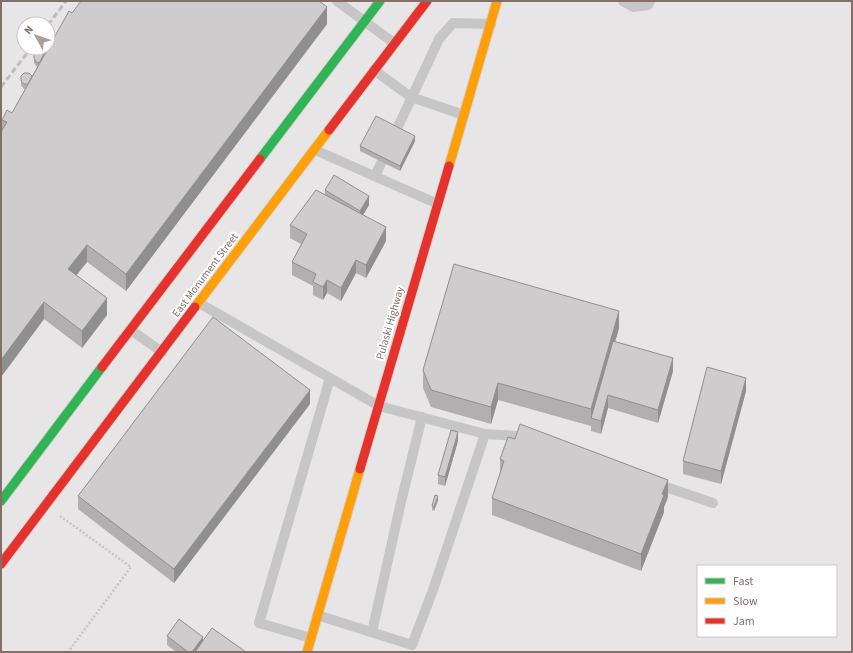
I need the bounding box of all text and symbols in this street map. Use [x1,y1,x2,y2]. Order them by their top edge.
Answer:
north arrow [16,16,56,56]
text: N [21,22,37,38]
street label: East Monument Street [168,230,242,320]
street label: Pulaski Highway [372,285,408,361]
legend [697,565,837,637]
text: Fast [733,573,753,590]
text: Slow [733,593,758,610]
text: Jam [733,613,755,630]

